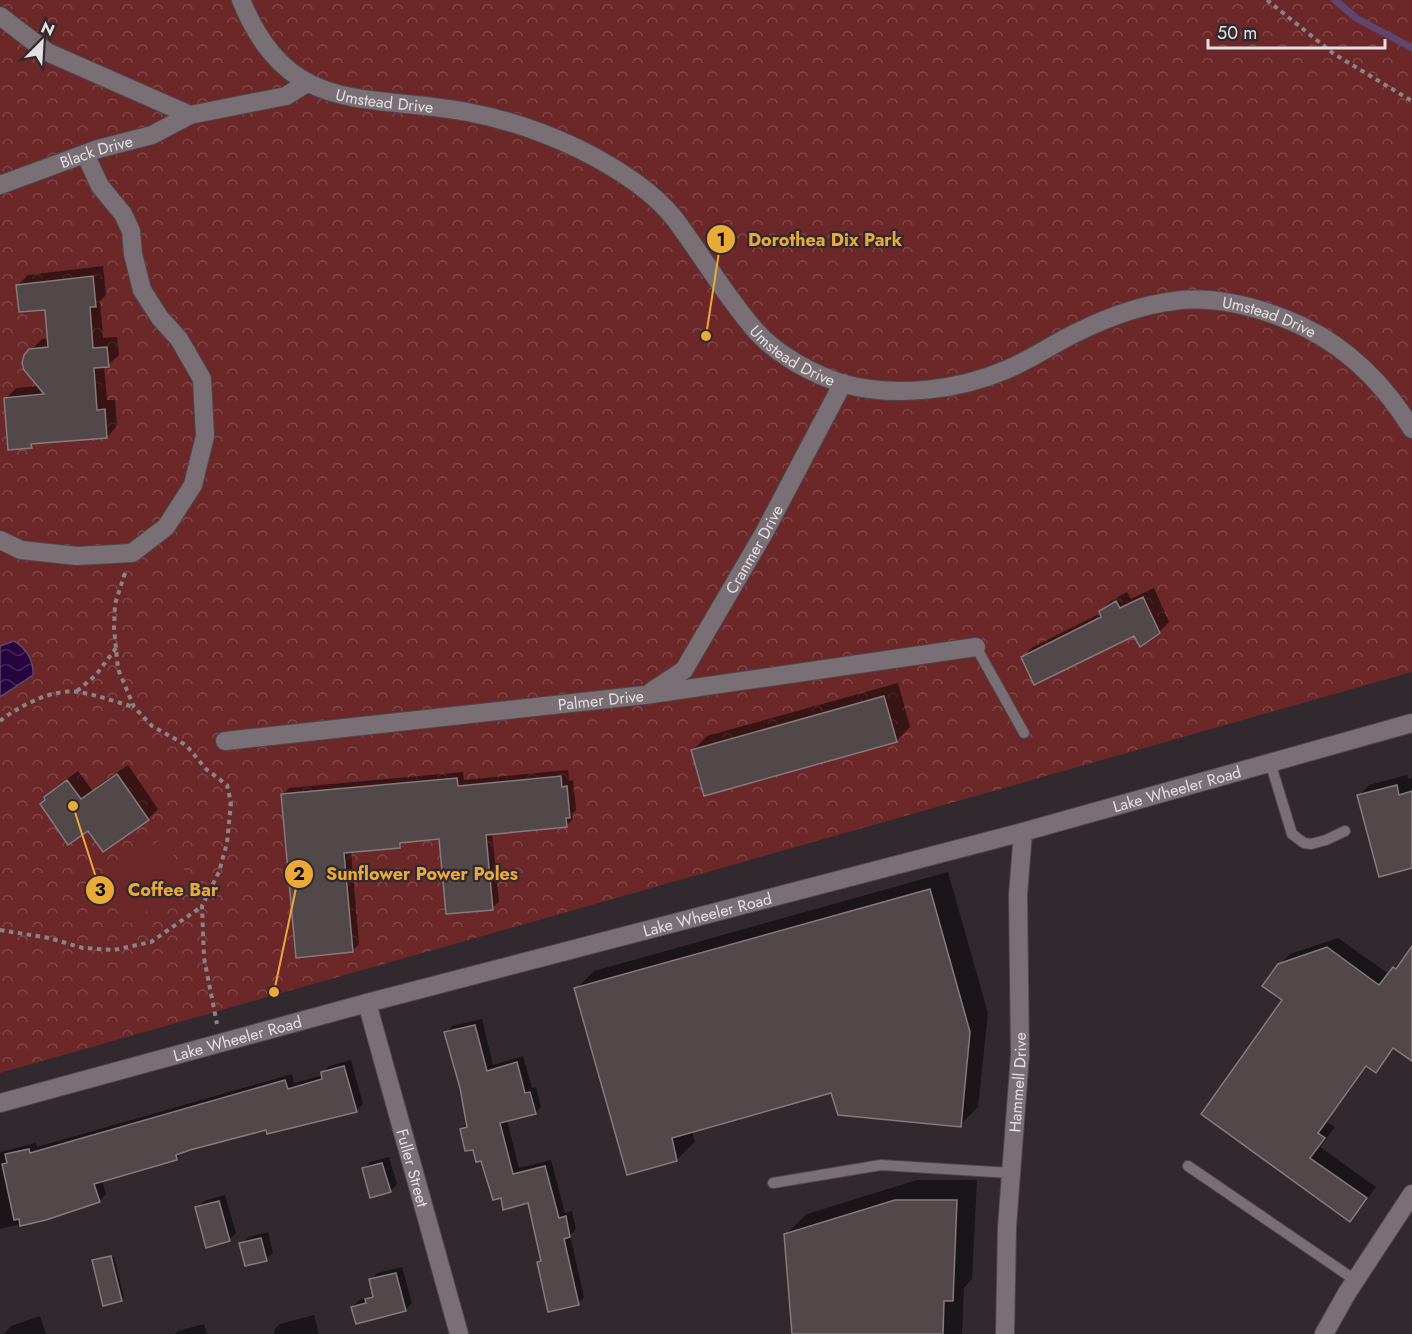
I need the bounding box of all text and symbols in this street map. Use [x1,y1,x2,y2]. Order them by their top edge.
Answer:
north arrow [12,12,72,72]
scale bar [1208,12,1385,50]
text: N [37,16,58,42]
text: 50 m [1217,20,1257,46]
street label: Umstead Drive [333,82,435,118]
street label: Black Drive [56,129,135,174]
callout: Dorothea Dix Park [706,221,914,257]
text: 1 [716,227,726,253]
text: Dorothea Dix Park [748,227,903,253]
street label: Umstead Drive [1221,290,1321,343]
street label: Umstead Drive [744,320,839,392]
street label: Cranmer Drive [720,500,788,598]
street label: Palmer Drive [557,684,645,716]
street label: Lake Wheeler Road [1110,760,1244,818]
callout: Sunflower Power Poles [284,856,530,892]
text: 2 [293,861,305,887]
text: Sunflower Power Poles [326,861,518,887]
callout: Coffee Bar [85,872,230,908]
text: 3 [94,877,106,903]
text: Coffee Bar [128,877,219,903]
street label: Lake Wheeler Road [640,886,774,942]
street label: Lake Wheeler Road [170,1010,304,1067]
street label: Hammell Drive [1003,1032,1032,1133]
street label: Fuller Street [391,1126,435,1210]

